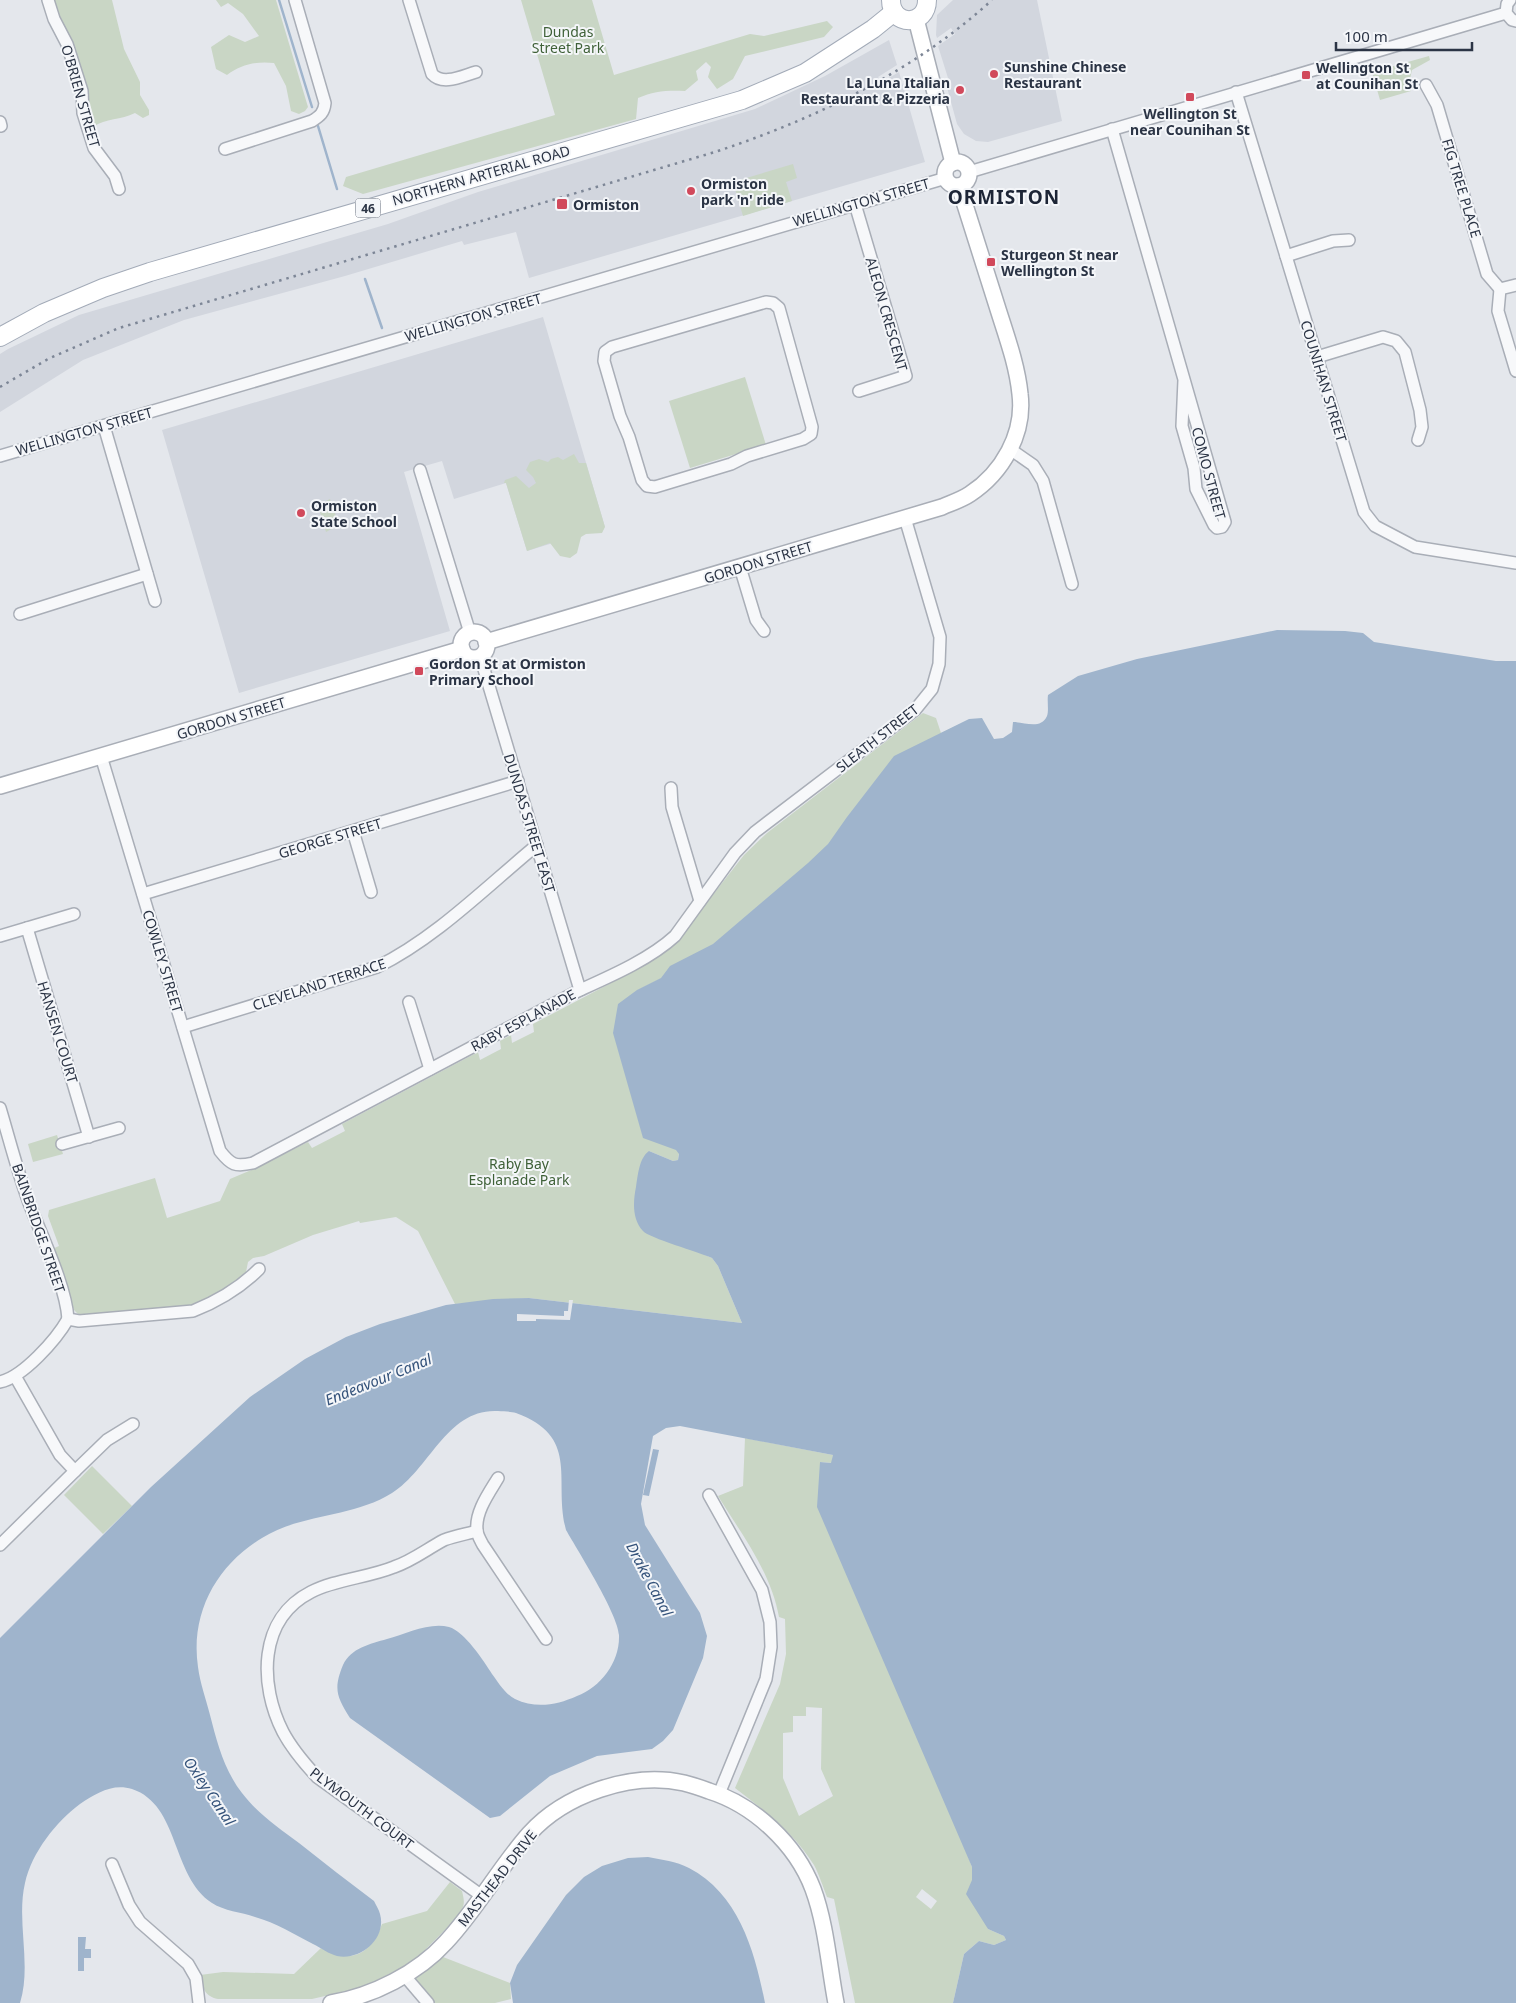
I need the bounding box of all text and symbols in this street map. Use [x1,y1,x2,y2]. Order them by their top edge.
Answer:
scale bar [1336,20,1472,52]
park label: Dundas Street Park [532,22,605,57]
text: 100 m [1344,26,1388,46]
street label: O'BRIEN STREET [57,42,105,150]
place label: Sunshine Chinese Restaurant [1004,57,1126,92]
place label: Wellington St at Counihan St [1316,58,1418,93]
marker: Sunshine Chinese Restaurant [988,68,1000,80]
marker: Wellington St at Counihan St [1300,69,1312,81]
place label: La Luna Italian Restaurant & Pizzeria [801,73,950,108]
marker: La Luna Italian Restaurant & Pizzeria [954,84,966,96]
marker: Wellington St near Counihan St [1184,91,1196,103]
place label: Wellington St near Counihan St [1130,104,1250,139]
street label: FIG TREE PLACE [1438,136,1486,240]
street label: NORTHERN ARTERIAL ROAD [390,140,572,210]
street label: WELLINGTON STREET [790,173,932,231]
place label: Ormiston park 'n' ride [701,174,784,209]
district label: ORMISTON [948,184,1060,210]
marker: Ormiston park 'n' ride [685,185,697,197]
place label: Ormiston [573,195,639,214]
marker: Ormiston [555,197,569,211]
road number: 46 [356,198,380,218]
place label: Sturgeon St near Wellington St [1001,245,1119,280]
street label: ALEON CRESCENT [862,255,912,373]
marker: Sturgeon St near Wellington St [985,256,997,268]
street label: WELLINGTON STREET [402,288,544,346]
street label: COUNIHAN STREET [1296,318,1352,444]
street label: WELLINGTON STREET [13,402,155,460]
street label: COMO STREET [1188,425,1230,521]
place label: Ormiston State School [311,496,397,531]
marker: Ormiston State School [295,507,307,519]
street label: GORDON STREET [701,536,815,588]
place label: Gordon St at Ormiston Primary School [429,654,586,689]
marker: Gordon St at Ormiston Primary School [413,665,425,677]
street label: GORDON STREET [174,692,288,744]
street label: SLEATH STREET [832,700,922,776]
street label: DUNDAS STREET EAST [500,751,560,895]
street label: GEORGE STREET [276,813,384,863]
street label: COWLEY STREET [138,907,188,1015]
street label: CLEVELAND TERRACE [250,953,388,1015]
street label: HANSEN COURT [33,979,83,1086]
street label: RABY ESPLANADE [467,984,579,1056]
park label: Raby Bay Esplanade Park [469,1154,570,1189]
street label: BAINBRIDGE STREET [8,1161,70,1295]
water label: Endeavour Canal [322,1348,435,1410]
water label: Drake Canal [622,1538,678,1620]
water label: Oxley Canal [180,1753,241,1830]
street label: PLYMOUTH COURT [306,1763,418,1853]
street label: MASTHEAD DRIVE [453,1826,541,1930]

